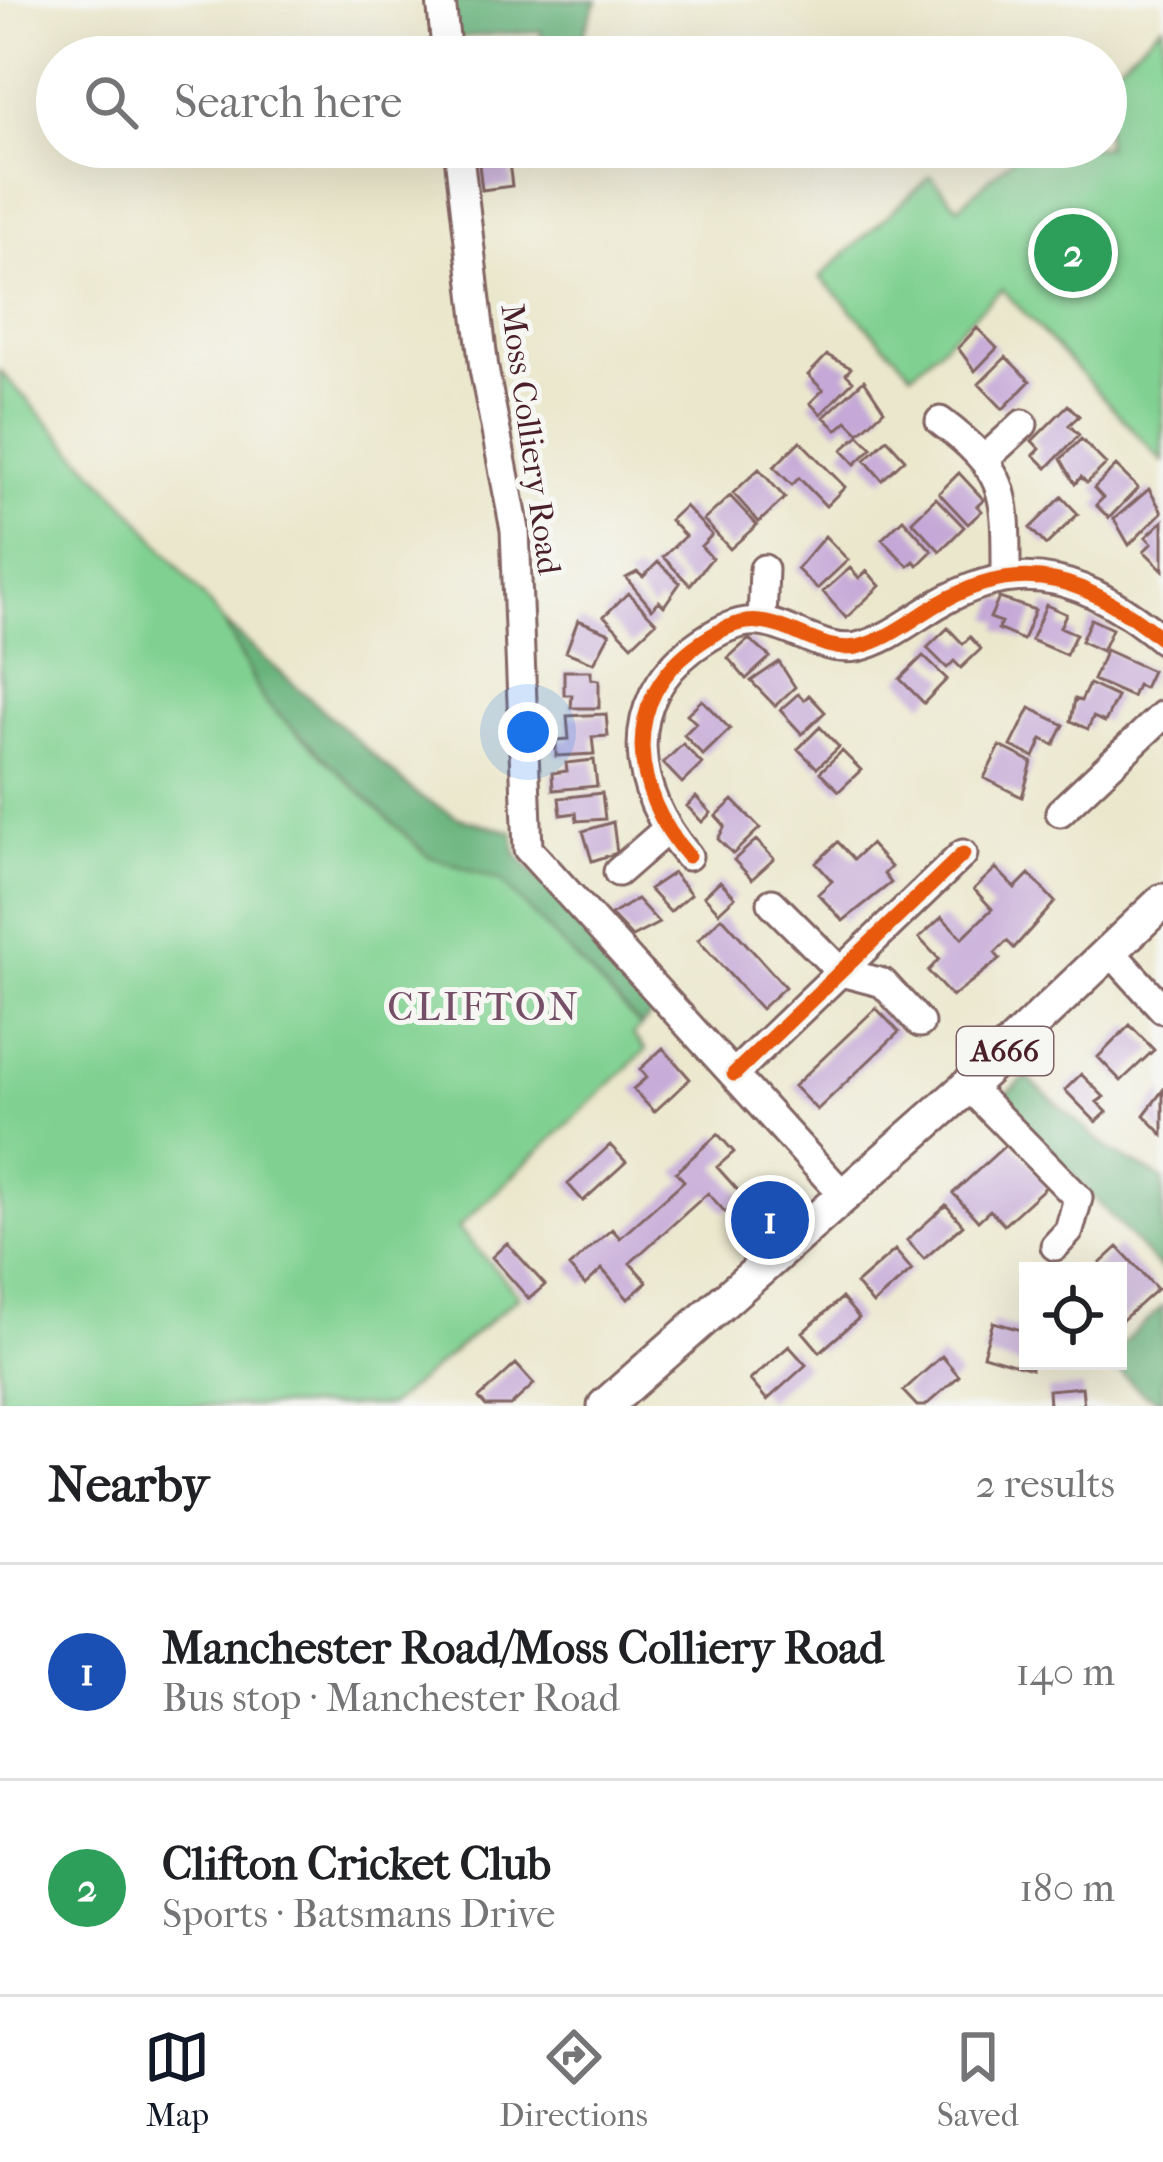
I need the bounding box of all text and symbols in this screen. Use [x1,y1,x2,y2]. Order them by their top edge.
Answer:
search box [36,36,1127,168]
icon: search [78,69,144,135]
text: Search here [174,76,402,129]
pin: 2 [1034,208,1112,298]
street label: Moss Colliery Road [492,301,569,578]
your location [498,702,558,762]
district label: CLIFTON [387,984,581,1030]
road number: A666 [957,1027,1053,1075]
pin: 1 [731,1175,809,1265]
map controls [1019,1262,1127,1370]
button: locate [1019,1262,1127,1370]
text: Nearby [48,1454,209,1514]
text: 2 results [976,1461,1115,1507]
text: Manchester Road/Moss Colliery Road [162,1622,884,1675]
text: 1 [80,1649,94,1695]
text: 140 m [1016,1649,1115,1695]
text: Bus stop · Manchester Road [162,1675,620,1721]
text: Clifton Cricket Club [162,1838,551,1891]
text: 2 [77,1865,97,1911]
text: 180 m [1019,1865,1115,1911]
text: Sports · Batsmans Drive [162,1891,555,1937]
tab: Map [144,2024,210,2135]
tab: Directions [499,2024,648,2135]
tab: Saved [937,2024,1019,2135]

